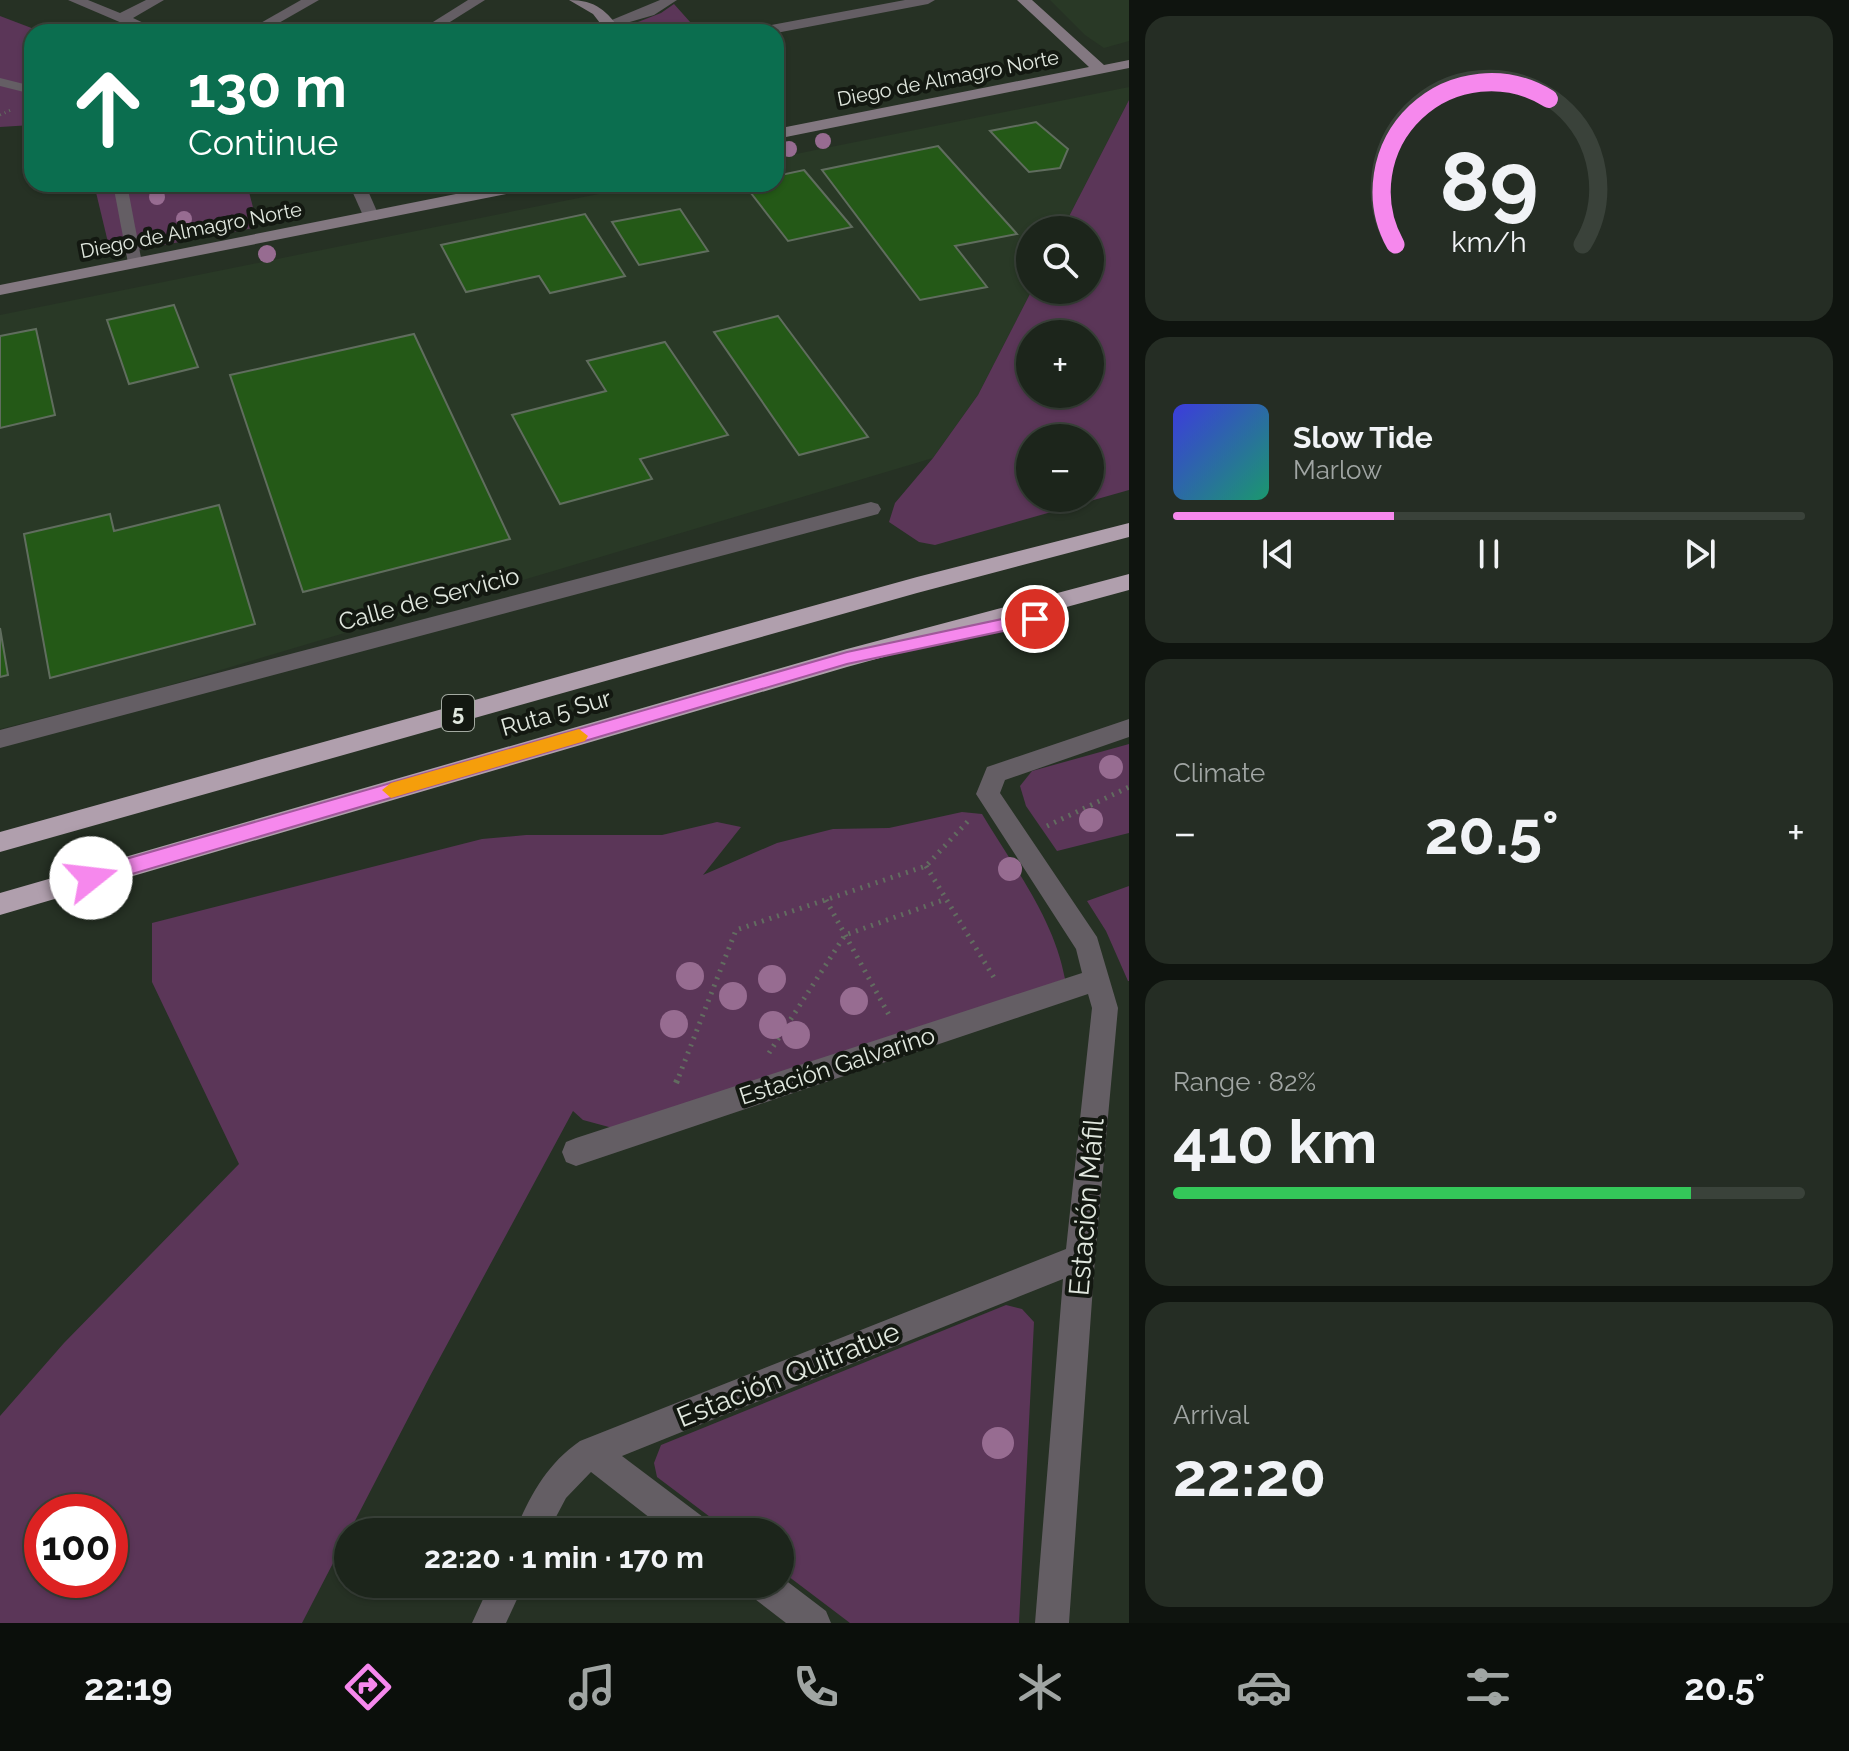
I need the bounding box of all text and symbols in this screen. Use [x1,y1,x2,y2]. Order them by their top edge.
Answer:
street label: Diego de Almagro Norte [835,45,1061,111]
text: 130 m [188,54,347,120]
icon: ahead [56,56,160,160]
text: Continue [188,121,338,163]
text: 89 [1439,132,1539,229]
street label: Diego de Almagro Norte [78,197,304,263]
map controls [1016,216,1104,512]
button: search [1016,216,1104,304]
text: km/h [1451,225,1527,259]
button: + [1016,320,1104,408]
text: Slow Tide [1293,420,1433,455]
button: − [1016,424,1104,512]
text: Marlow [1293,455,1382,485]
icon: previous [1256,532,1300,576]
icon: pause [1467,532,1511,576]
icon: next [1678,532,1722,576]
street label: Calle de Servicio [335,560,522,637]
pin [1001,585,1069,653]
icon: arrive [1013,597,1057,641]
street label: Ruta 5 Sur [497,683,615,742]
road number: 5 [442,695,474,731]
text: Climate [1173,758,1265,788]
text: 20.5° [1424,798,1559,868]
text: − [1173,807,1197,858]
text: + [1787,807,1805,858]
position arrow [49,836,133,920]
street label: Estación Galvarino [735,1020,938,1111]
text: Range · 82% [1173,1067,1316,1097]
text: 410 km [1173,1107,1377,1177]
street label: Estación Máfil [1062,1117,1111,1297]
street label: Estación Quitratue [672,1315,904,1434]
text: Arrival [1173,1400,1249,1430]
text: 22:20 [1173,1440,1326,1510]
speed limit sign: 100 [24,1494,128,1598]
text: 22:20 · 1 min · 170 m [424,1540,704,1575]
icon: directions [340,1659,396,1715]
icon: music [564,1659,620,1715]
icon: phone [788,1659,844,1715]
icon: climate [1012,1659,1068,1715]
icon: car [1236,1659,1292,1715]
icon: filters [1460,1659,1516,1715]
text: 22:19 [84,1666,172,1708]
text: 20.5° [1684,1666,1765,1708]

